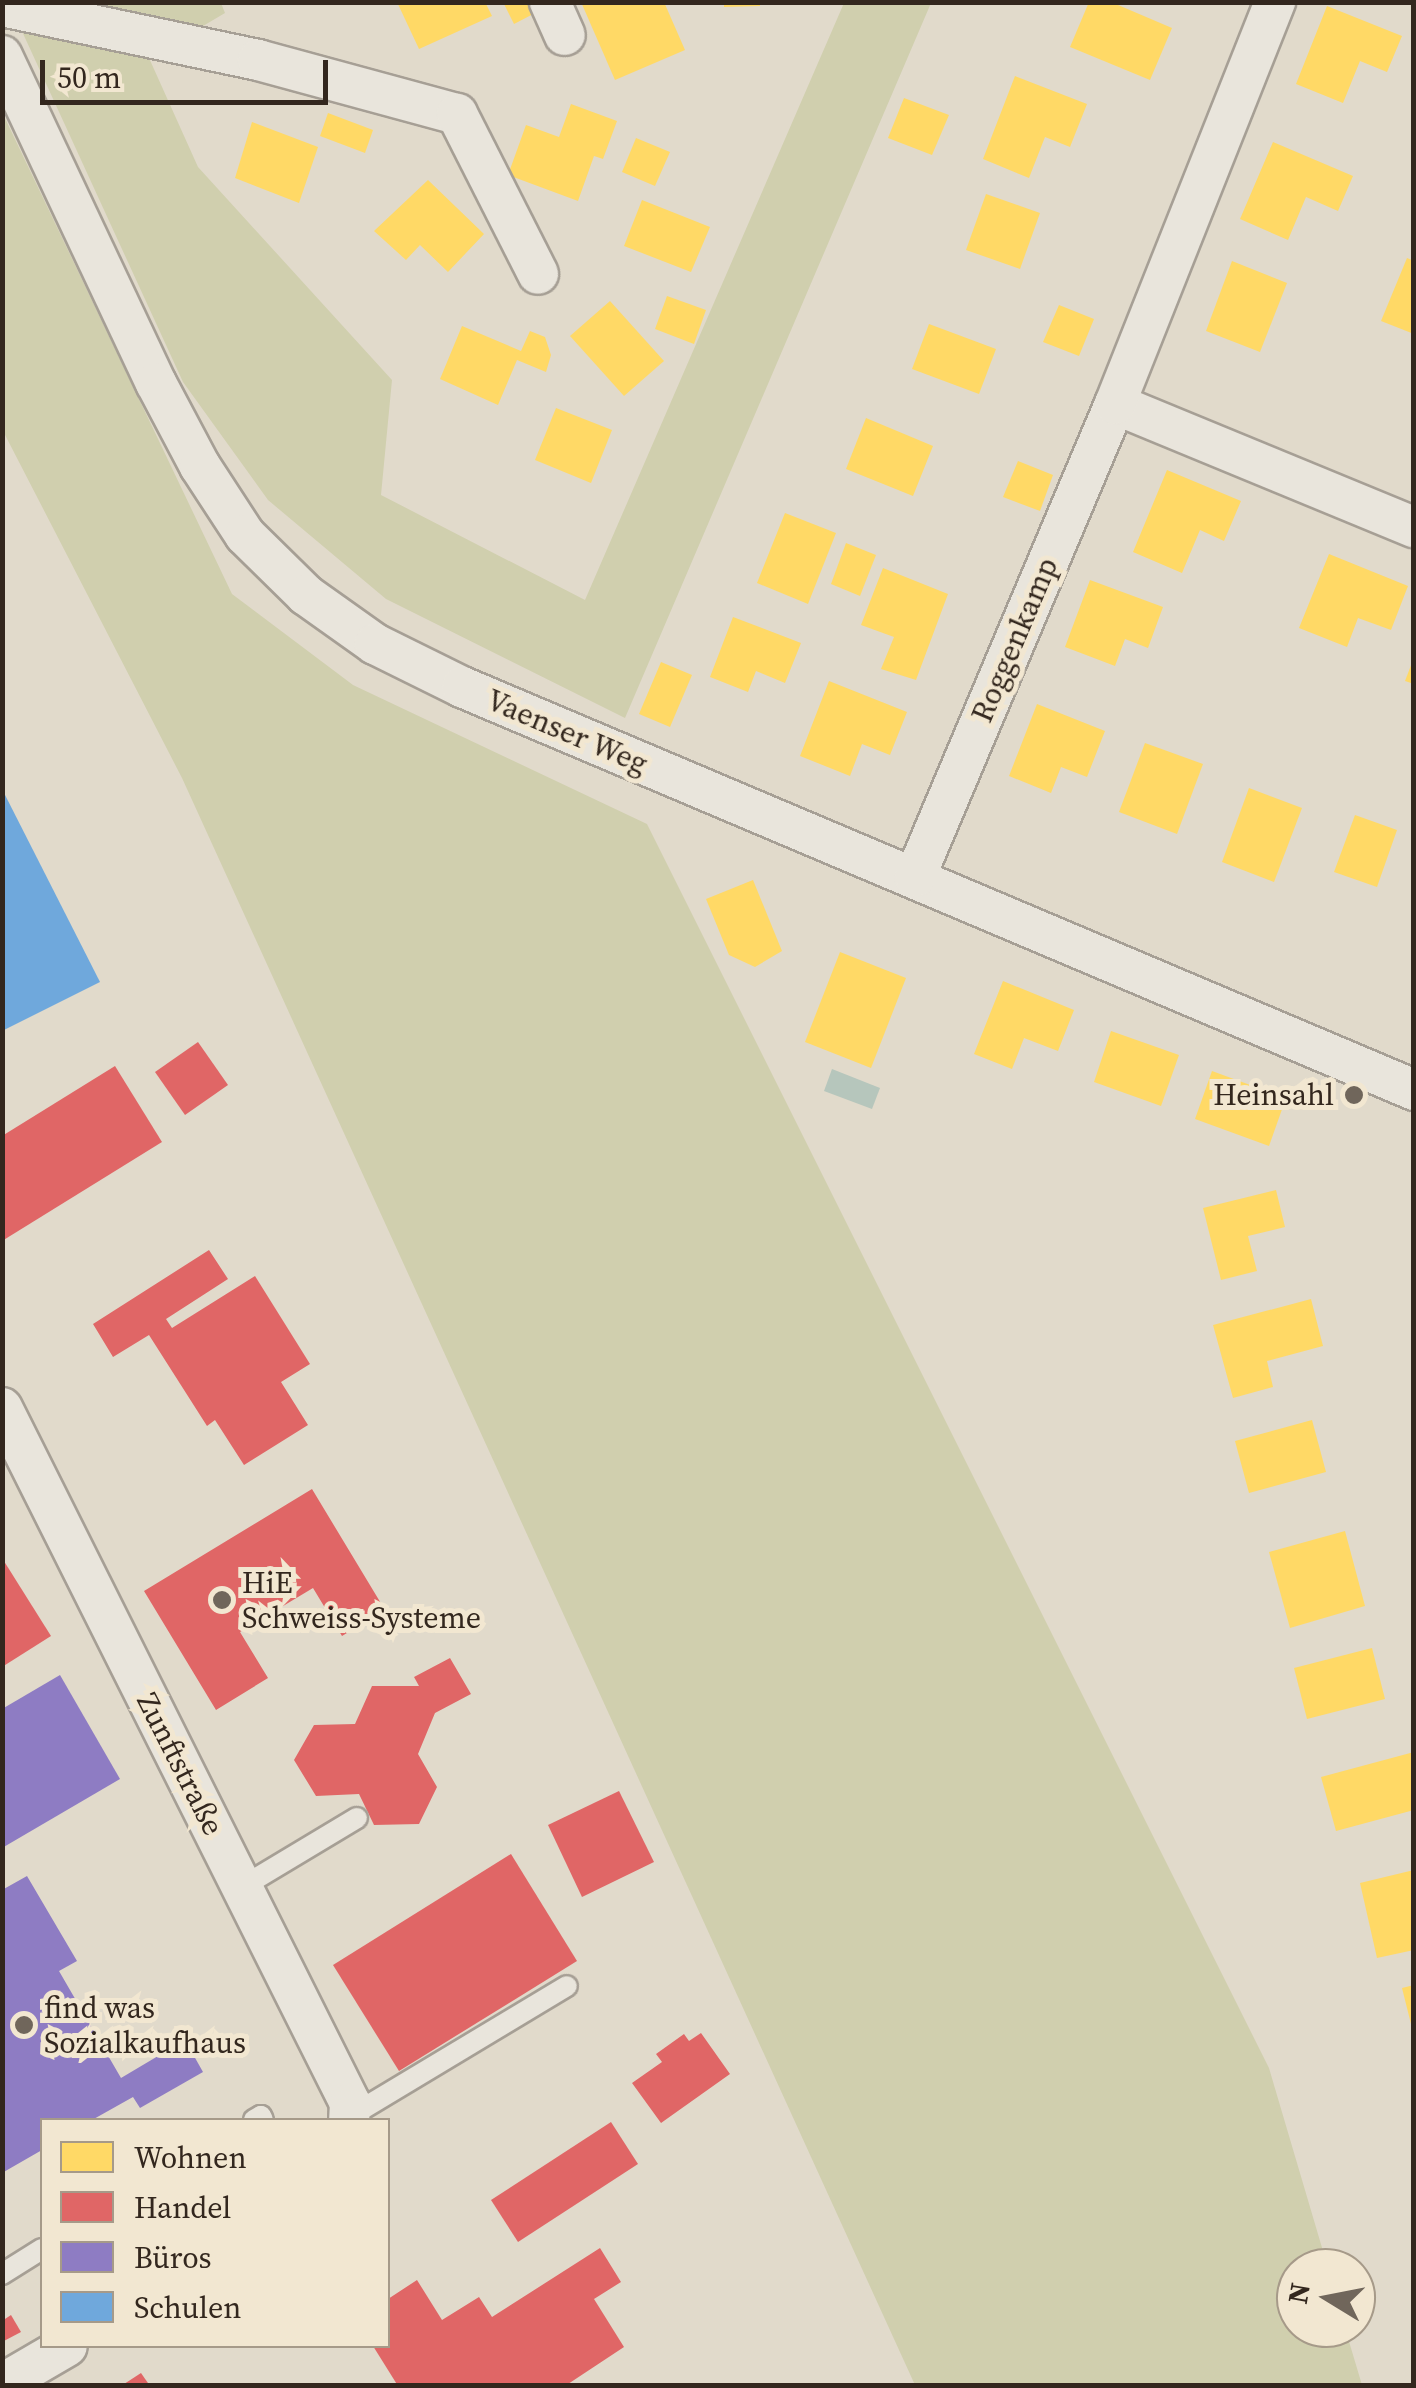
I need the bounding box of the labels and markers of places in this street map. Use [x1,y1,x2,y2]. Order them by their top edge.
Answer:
place label: Heinsahl [1213,1077,1334,1113]
marker: Heinsahl [1343,1084,1365,1106]
place label: HiE Schweiss-Systeme [242,1565,481,1636]
marker: HiE Schweiss-Systeme [211,1589,233,1611]
place label: find was Sozialkaufhaus [44,1990,246,2060]
marker: find was Sozialkaufhaus [13,2014,35,2036]

